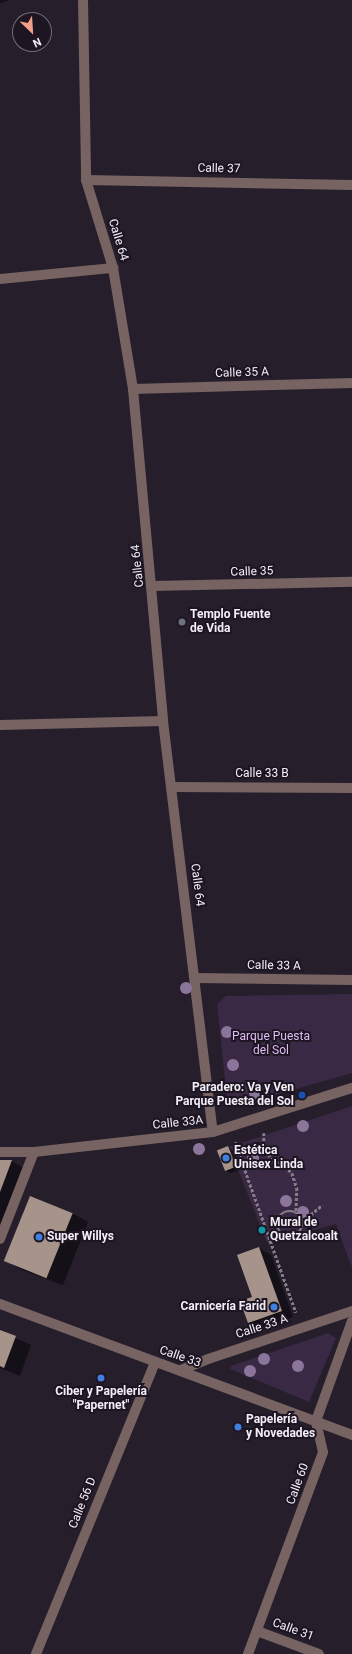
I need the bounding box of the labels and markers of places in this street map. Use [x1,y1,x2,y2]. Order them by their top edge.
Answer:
place label: Templo Fuente de Vida [190,608,270,636]
marker: Templo Fuente de Vida [177,617,187,627]
place label: Paradero: Va y Ven Parque Puesta del Sol [175,1081,294,1109]
marker: Paradero: Va y Ven Parque Puesta del Sol [297,1090,307,1100]
place label: Estética Unisex Linda [234,1144,303,1172]
marker: Estética Unisex Linda [221,1153,231,1163]
place label: Mural de Quetzalcoalt [270,1216,338,1244]
marker: Mural de Quetzalcoalt [257,1225,267,1235]
place label: Super Willys [47,1230,114,1244]
marker: Super Willys [34,1232,44,1242]
place label: Carnicería Farid [180,1300,266,1314]
marker: Carnicería Farid [269,1302,279,1312]
marker: Ciber y Papelería "Papernet" [96,1373,106,1383]
place label: Ciber y Papelería "Papernet" [55,1385,147,1413]
place label: Papelería y Novedades [246,1413,315,1441]
marker: Papelería y Novedades [233,1422,243,1432]

